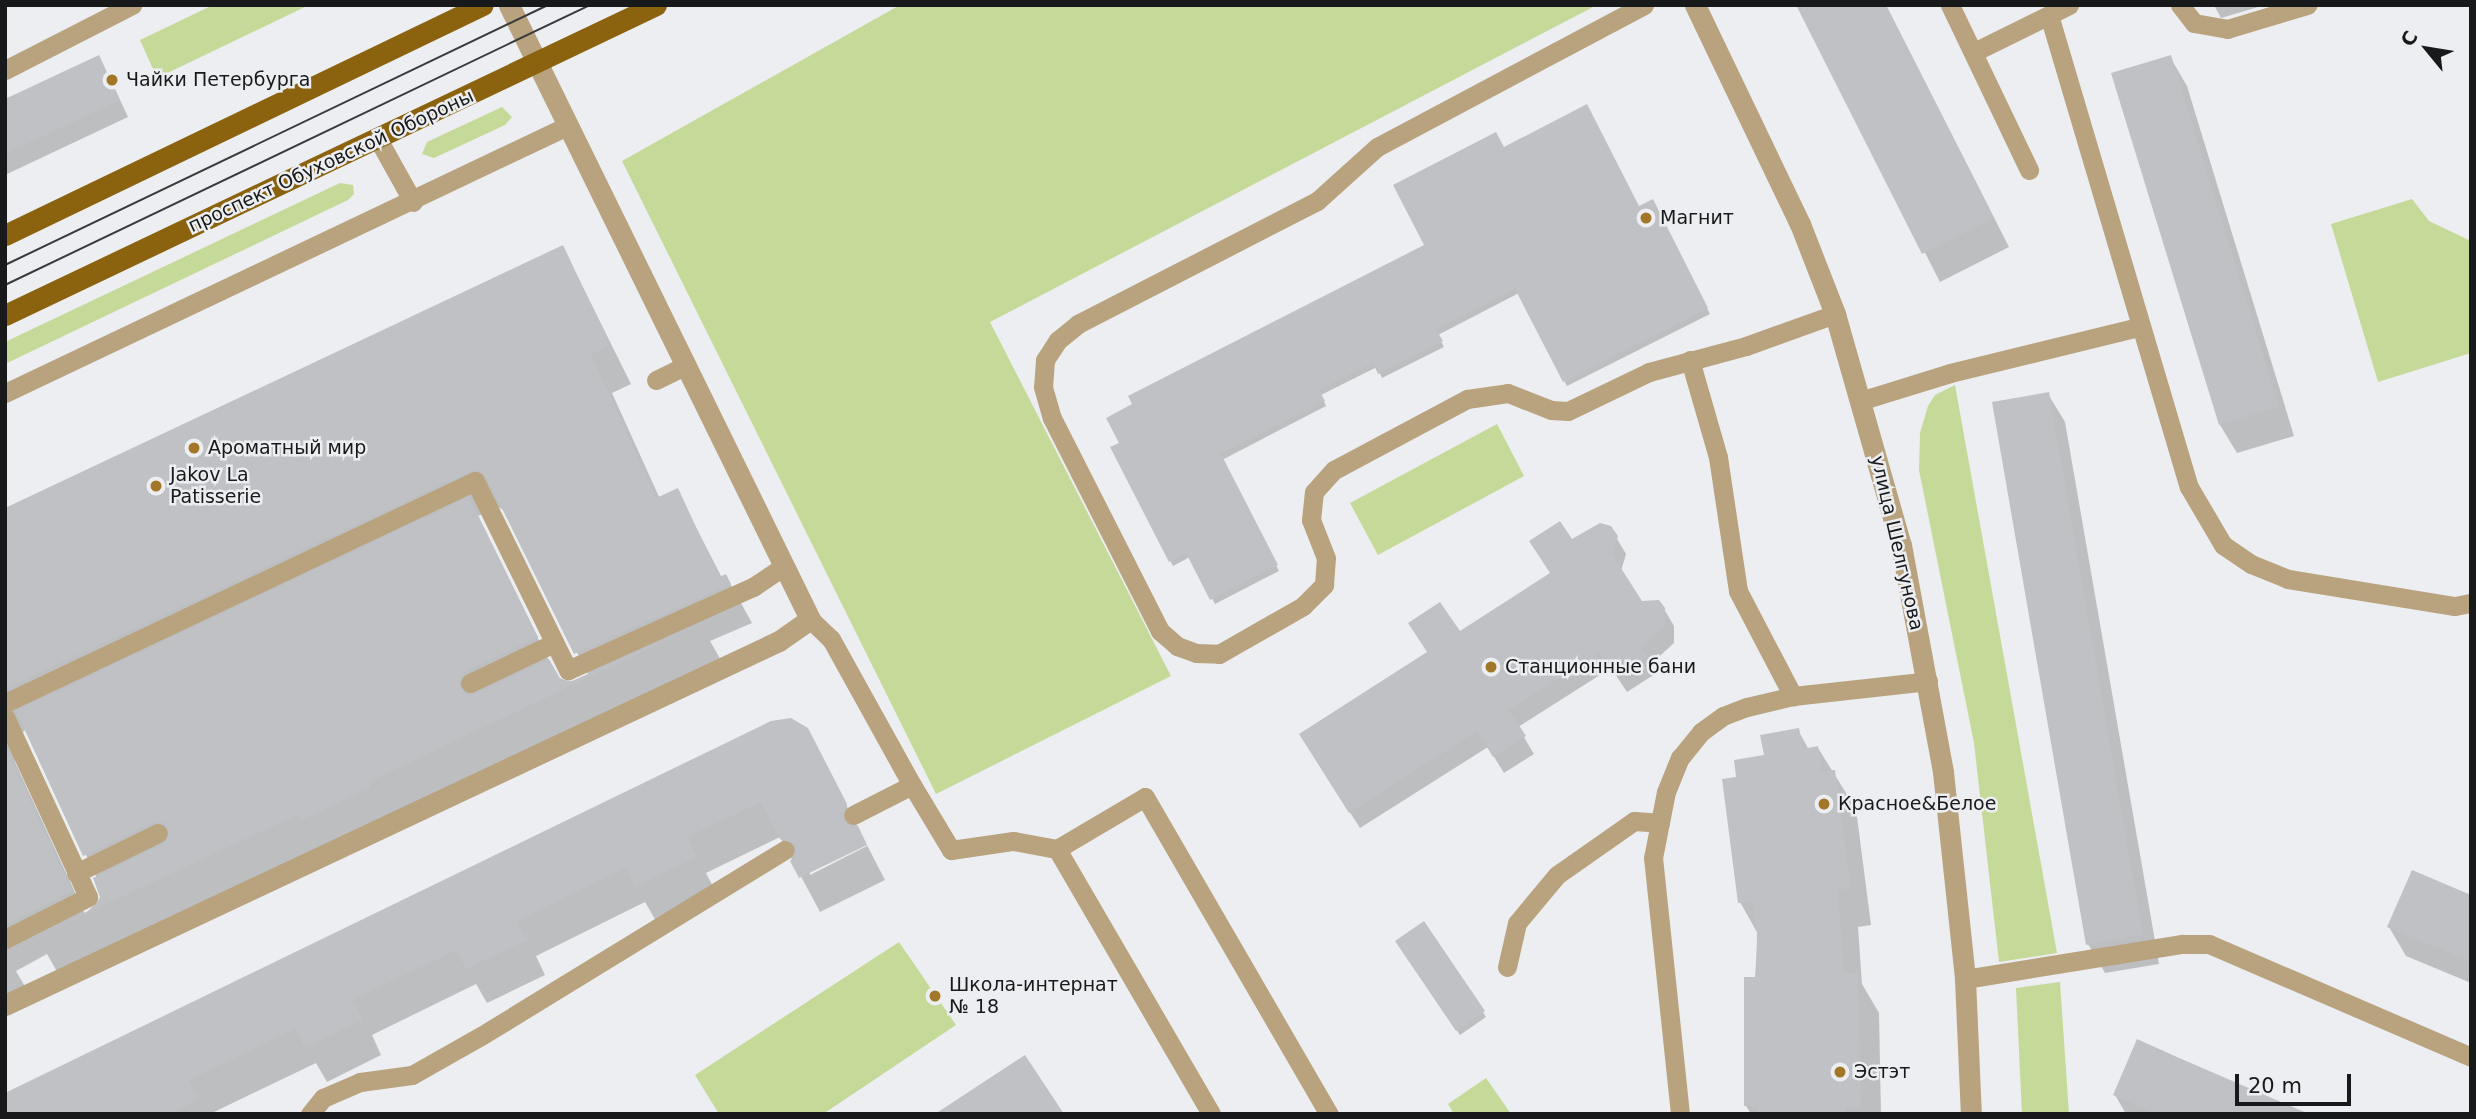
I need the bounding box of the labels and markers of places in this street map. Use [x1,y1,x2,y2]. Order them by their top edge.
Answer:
place label: Чайки Петербурга [126,69,310,91]
marker: Чайки Петербурга [104,72,120,88]
place label: Магнит [1660,207,1734,229]
marker: Магнит [1638,210,1654,226]
place label: Ароматный мир [208,437,366,459]
marker: Ароматный мир [186,440,202,456]
place label: Jakov La Patisserie [170,464,261,508]
marker: Jakov La Patisserie [148,478,164,494]
place label: Станционные бани [1505,656,1696,678]
marker: Станционные бани [1483,659,1499,675]
place label: Красное&Белое [1838,793,1996,815]
marker: Красное&Белое [1816,796,1832,812]
place label: Школа-интернат № 18 [949,974,1118,1018]
marker: Школа-интернат № 18 [927,988,943,1004]
place label: Эстэт [1854,1061,1910,1083]
marker: Эстэт [1832,1064,1848,1080]

